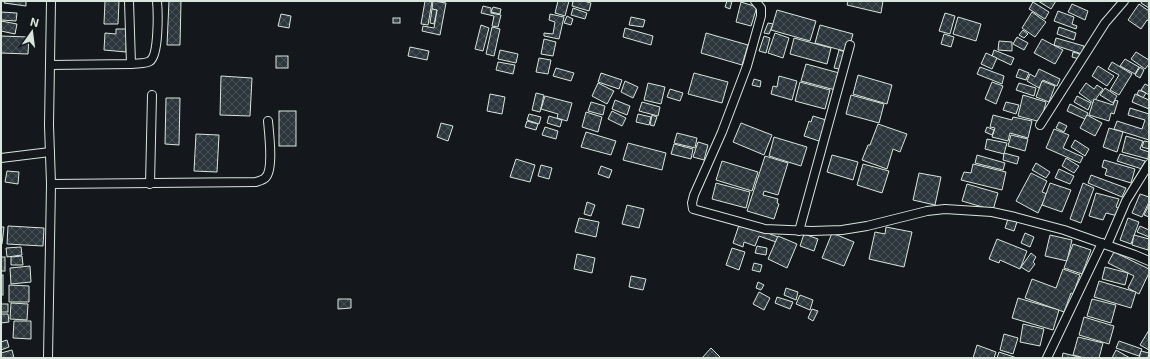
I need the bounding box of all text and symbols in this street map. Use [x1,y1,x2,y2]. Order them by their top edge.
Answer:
north arrow [12,12,52,52]
text: N [29,14,40,30]

